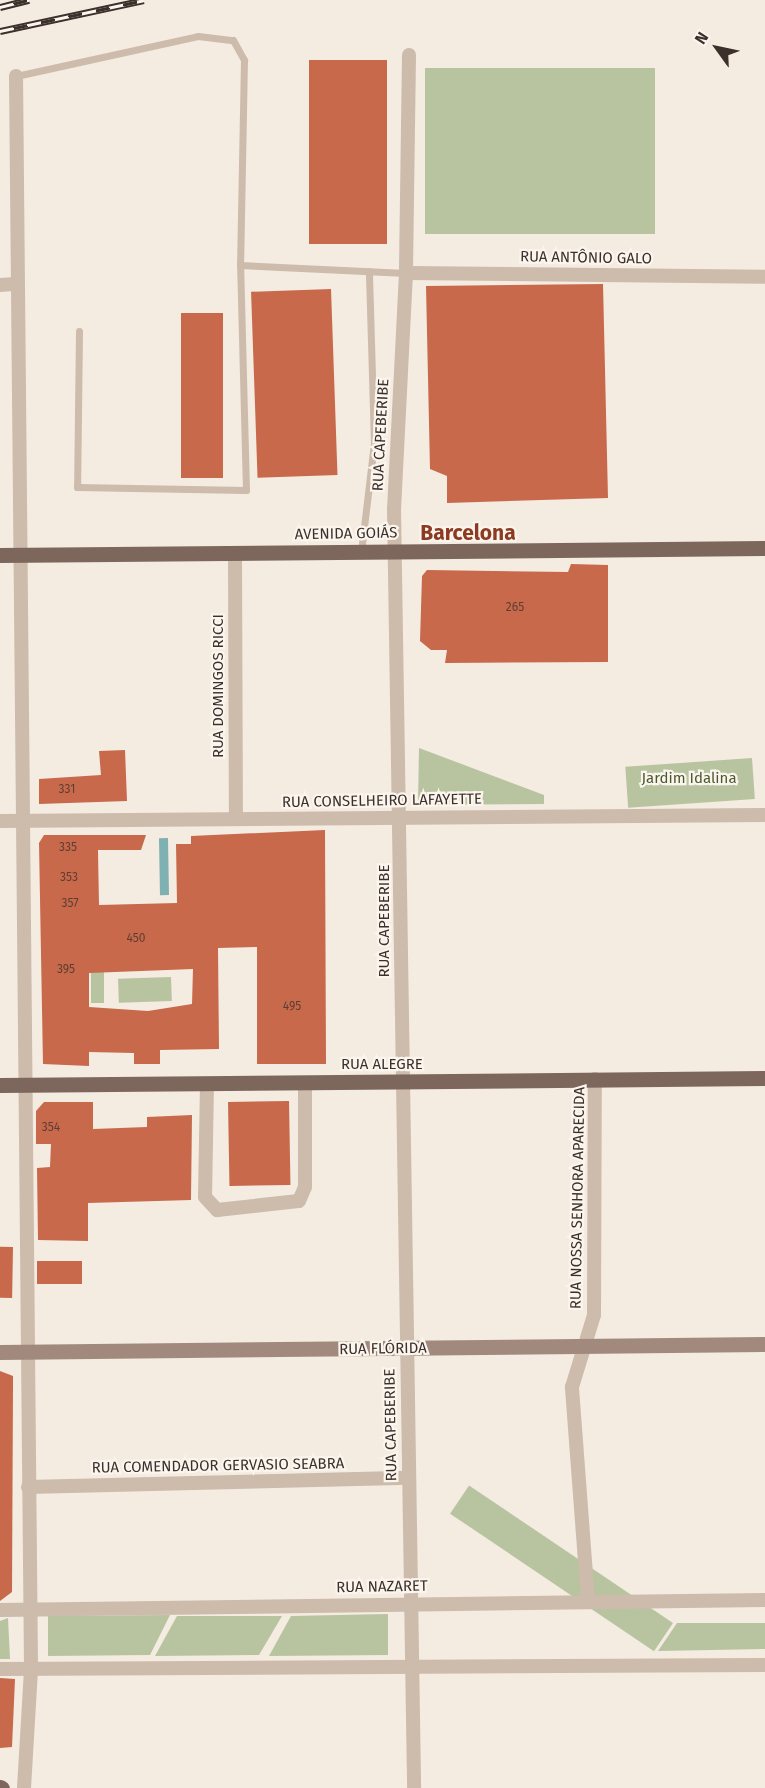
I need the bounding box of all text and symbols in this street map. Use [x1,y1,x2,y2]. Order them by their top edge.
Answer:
north arrow [687,18,747,78]
text: N [691,28,712,48]
street label: RUA ANTÔNIO GALO [520,248,652,268]
street label: RUA CAPEBERIBE [369,378,393,492]
district label: Barcelona [420,520,516,546]
street label: AVENIDA GOIÁS [295,524,397,544]
house number: 265 [506,601,524,615]
street label: RUA DOMINGOS RICCI [210,614,228,758]
park label: Jardim Idalina [641,770,737,788]
house number: 331 [59,783,75,797]
street label: RUA CONSELHEIRO LAFAYETTE [282,790,482,812]
house number: 335 [59,841,77,855]
street label: RUA CAPEBERIBE [376,865,394,977]
house number: 353 [60,871,78,885]
house number: 357 [61,897,79,911]
house number: 450 [127,932,145,946]
house number: 395 [57,963,75,977]
house number: 495 [283,1000,301,1014]
street label: RUA ALEGRE [341,1056,423,1074]
street label: RUA NOSSA SENHORA APARECIDA [567,1087,589,1309]
house number: 354 [42,1121,60,1135]
street label: RUA FLÓRIDA [339,1339,427,1359]
street label: RUA CAPEBERIBE [381,1368,401,1482]
street label: RUA COMENDADOR GERVASIO SEABRA [92,1455,344,1477]
street label: RUA NAZARET [336,1577,428,1597]

